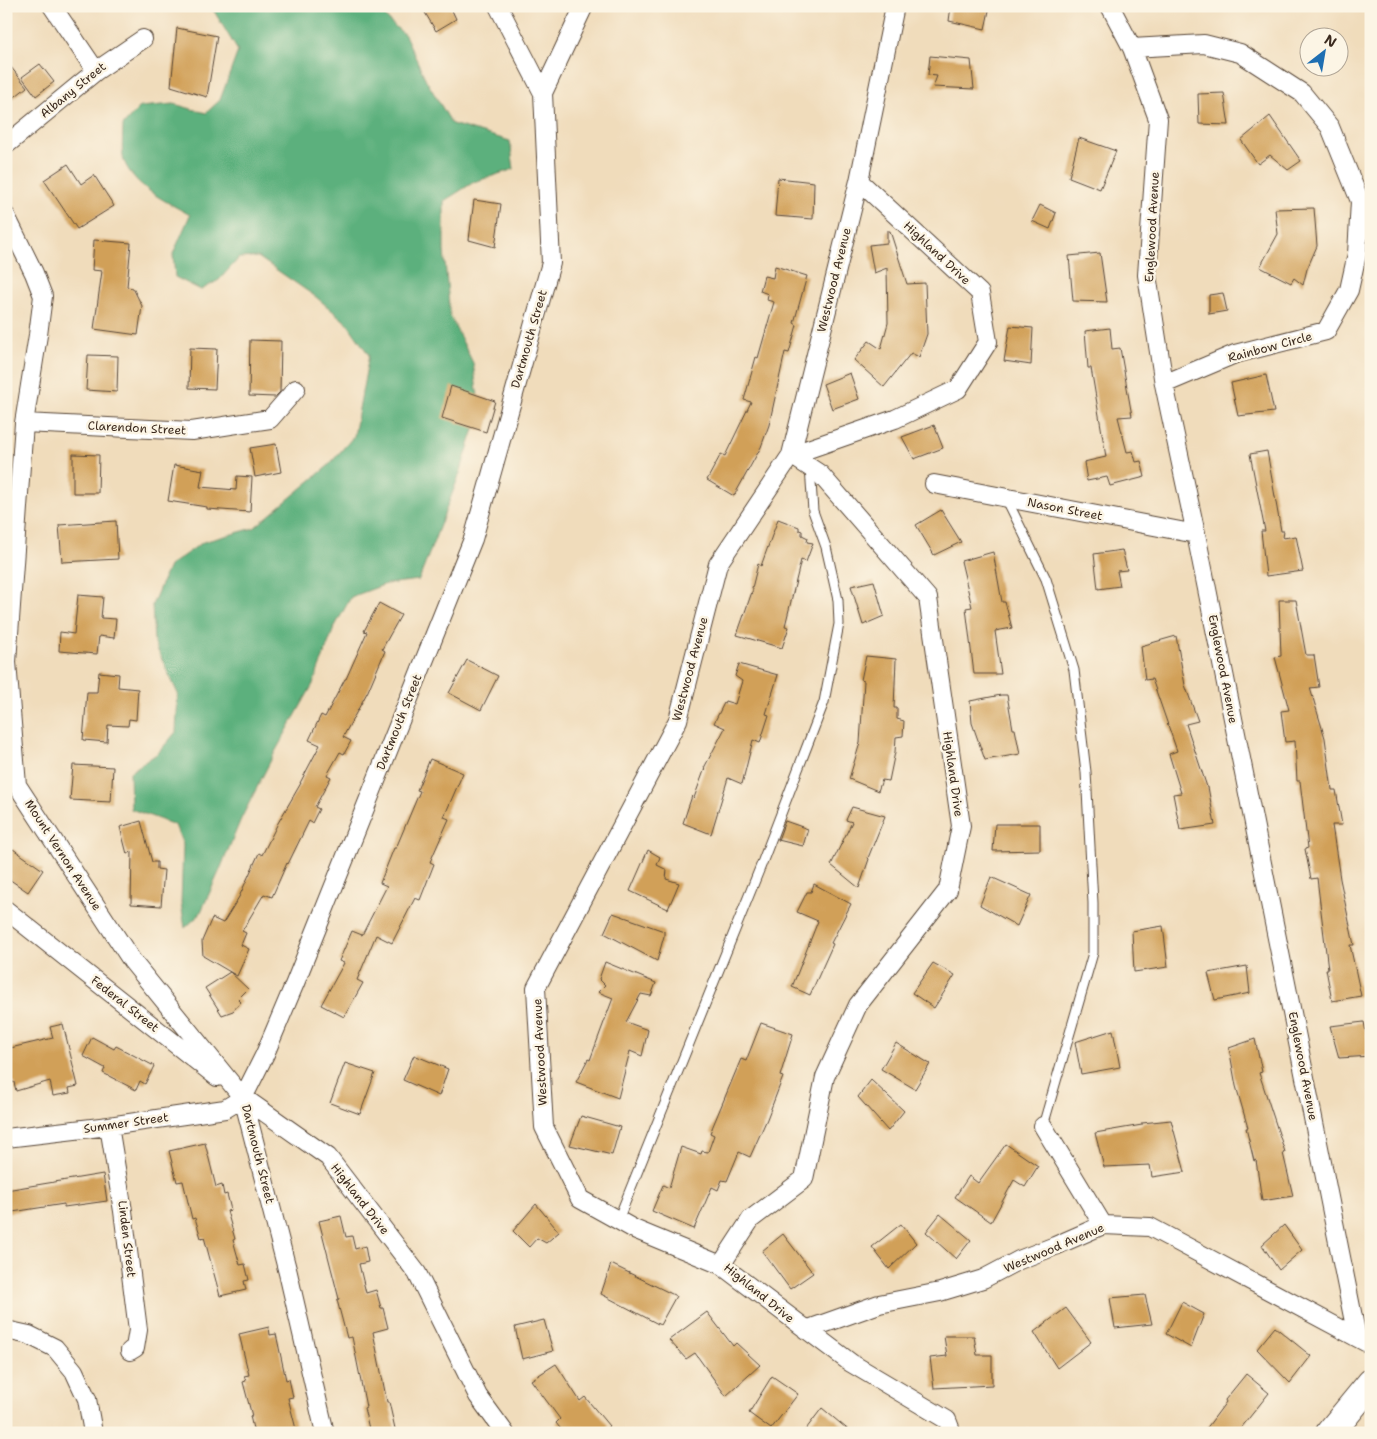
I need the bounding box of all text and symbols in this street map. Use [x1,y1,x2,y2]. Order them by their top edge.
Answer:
north arrow [1300,28,1350,78]
text: N [1321,30,1340,51]
street label: Albany Street [37,58,109,122]
street label: Englewood Avenue [1141,171,1163,283]
street label: Highland Drive [900,218,974,288]
street label: Westwood Avenue [813,226,855,334]
street label: Dartmouth Street [507,288,551,390]
street label: Rainbow Circle [1226,328,1314,366]
street label: Clarendon Street [87,417,187,439]
street label: Nason Street [1026,494,1104,524]
street label: Englewood Avenue [1205,613,1241,725]
street label: Westwood Avenue [668,615,712,723]
street label: Dartmouth Street [373,672,425,772]
street label: Highland Drive [939,730,967,818]
street label: Mount Vernon Avenue [21,796,105,914]
street label: Federal Street [88,972,162,1036]
street label: Westwood Avenue [529,998,551,1106]
street label: Englewood Avenue [1285,1010,1321,1122]
street label: Dartmouth Street [238,1103,278,1205]
street label: Summer Street [83,1109,169,1137]
street label: Highland Drive [327,1160,393,1238]
street label: Linden Street [114,1199,140,1279]
street label: Westwood Avenue [1001,1220,1107,1276]
street label: Highland Drive [721,1260,798,1326]

